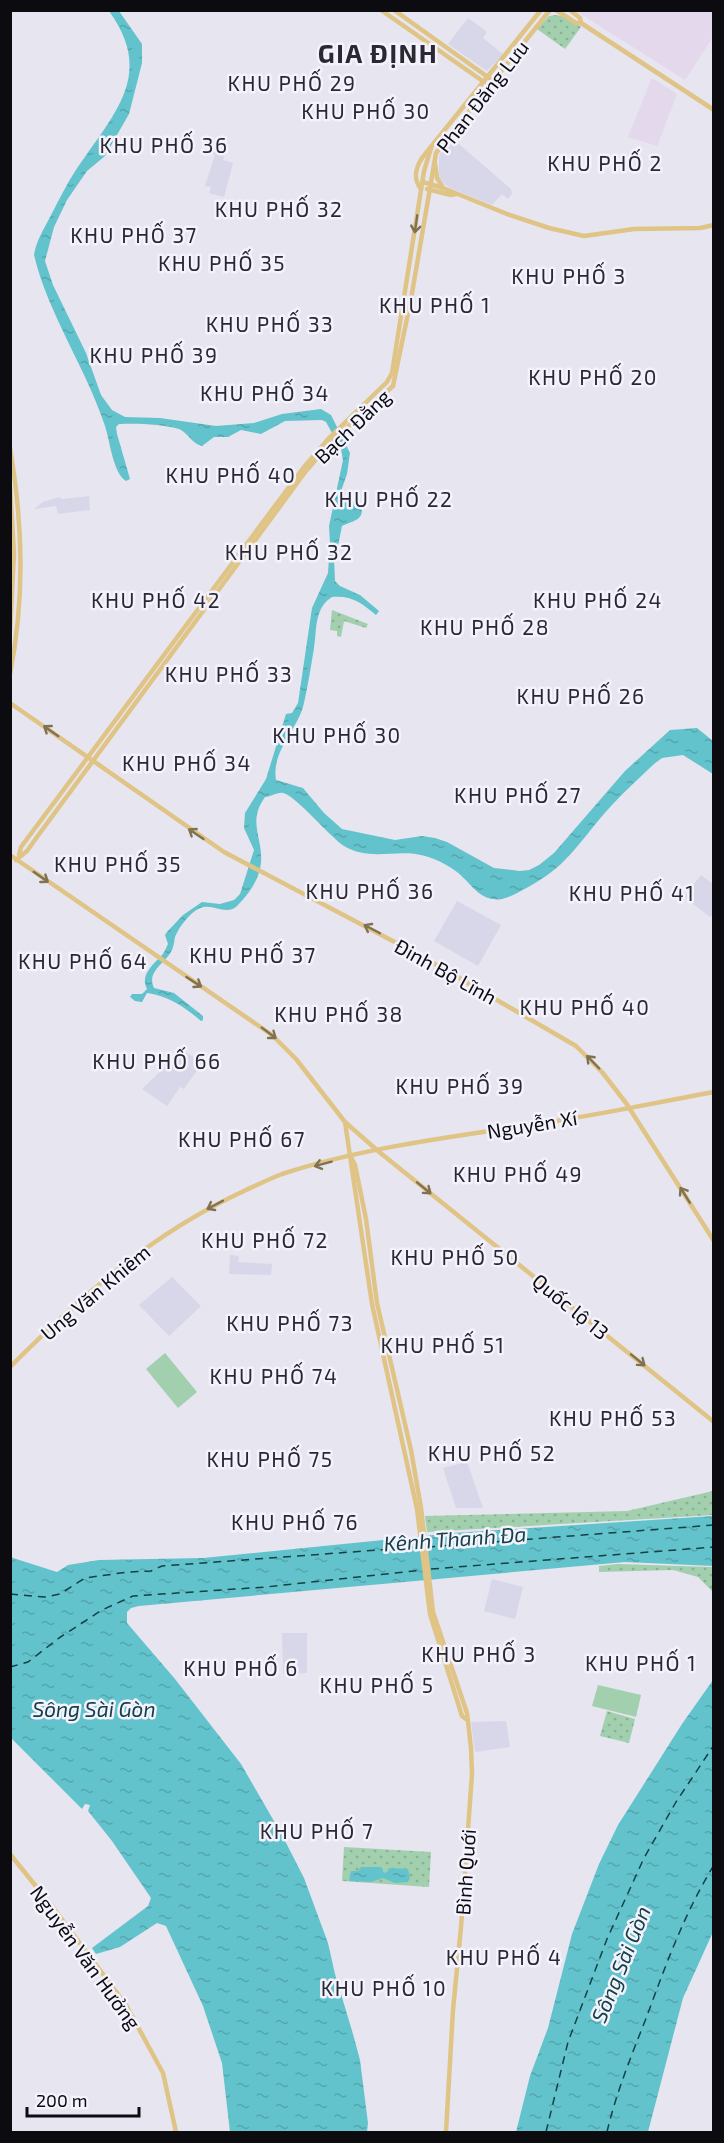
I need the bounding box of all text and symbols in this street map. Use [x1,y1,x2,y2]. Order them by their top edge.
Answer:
street label: Phan Đăng Lưu [431,35,533,157]
district label: GIA ĐỊNH [318,37,438,68]
district label: KHU PHỐ 29 [227,68,357,95]
district label: KHU PHỐ 30 [301,96,431,123]
district label: KHU PHỐ 36 [100,130,228,157]
district label: KHU PHỐ 2 [547,148,663,175]
district label: KHU PHỐ 32 [215,194,343,221]
one-way arrow [411,213,422,233]
district label: KHU PHỐ 37 [70,220,198,247]
district label: KHU PHỐ 35 [158,248,286,275]
district label: KHU PHỐ 3 [511,261,627,288]
district label: KHU PHỐ 1 [379,290,491,317]
district label: KHU PHỐ 33 [206,309,334,336]
district label: KHU PHỐ 39 [90,340,218,367]
district label: KHU PHỐ 20 [528,362,658,389]
district label: KHU PHỐ 34 [200,378,330,405]
street label: Bạch Đằng [309,384,395,468]
district label: KHU PHỐ 40 [166,460,296,487]
district label: KHU PHỐ 22 [325,484,453,511]
district label: KHU PHỐ 32 [225,537,353,564]
district label: KHU PHỐ 42 [91,585,221,612]
district label: KHU PHỐ 24 [533,585,663,612]
district label: KHU PHỐ 28 [420,612,550,639]
district label: KHU PHỐ 33 [165,659,293,686]
district label: KHU PHỐ 26 [516,681,646,708]
district label: KHU PHỐ 30 [272,720,402,747]
one-way arrow [43,725,59,738]
district label: KHU PHỐ 34 [122,748,252,775]
district label: KHU PHỐ 27 [454,780,582,807]
one-way arrow [187,827,204,840]
district label: KHU PHỐ 35 [54,849,182,876]
one-way arrow [32,871,48,883]
district label: KHU PHỐ 36 [306,876,434,903]
district label: KHU PHỐ 41 [569,878,695,905]
one-way arrow [364,923,381,935]
street label: Đinh Bộ Lĩnh [391,933,501,1009]
district label: KHU PHỐ 37 [189,940,317,967]
district label: KHU PHỐ 64 [18,946,148,973]
one-way arrow [185,976,202,988]
district label: KHU PHỐ 40 [520,992,650,1019]
district label: KHU PHỐ 38 [274,999,404,1026]
one-way arrow [261,1027,277,1040]
district label: KHU PHỐ 66 [92,1046,222,1073]
one-way arrow [585,1055,600,1070]
district label: KHU PHỐ 39 [396,1071,524,1098]
street label: Nguyễn Xí [485,1105,580,1143]
district label: KHU PHỐ 67 [178,1124,306,1151]
one-way arrow [314,1158,333,1170]
district label: KHU PHỐ 49 [453,1159,583,1186]
one-way arrow [416,1181,432,1194]
one-way arrow [678,1187,690,1204]
one-way arrow [207,1199,224,1211]
district label: KHU PHỐ 72 [201,1225,329,1252]
street label: Ung Văn Khiêm [35,1239,155,1345]
district label: KHU PHỐ 50 [390,1242,520,1269]
street label: Quốc lộ 13 [528,1268,614,1344]
district label: KHU PHỐ 73 [226,1308,354,1335]
district label: KHU PHỐ 51 [381,1330,505,1357]
one-way arrow [630,1353,645,1367]
district label: KHU PHỐ 74 [210,1361,338,1388]
district label: KHU PHỐ 53 [549,1403,677,1430]
district label: KHU PHỐ 52 [428,1438,556,1465]
district label: KHU PHỐ 75 [206,1444,334,1471]
district label: KHU PHỐ 76 [231,1507,359,1534]
water label: Kênh Thanh Đa [383,1521,527,1555]
district label: KHU PHỐ 3 [421,1639,537,1666]
district label: KHU PHỐ 1 [585,1648,697,1675]
district label: KHU PHỐ 6 [183,1653,299,1680]
district label: KHU PHỐ 5 [320,1670,435,1697]
water label: Sông Sài Gòn [32,1696,156,1721]
district label: KHU PHỐ 7 [260,1816,374,1843]
street label: Bình Quới [450,1828,480,1916]
street label: Nguyễn Văn Hưởng [26,1880,146,2034]
water label: Sông Sài Gòn [585,1902,655,2026]
district label: KHU PHỐ 4 [446,1942,562,1969]
district label: KHU PHỐ 10 [321,1973,447,2000]
scale bar [27,2080,140,2118]
text: 200 m [36,2089,88,2111]

